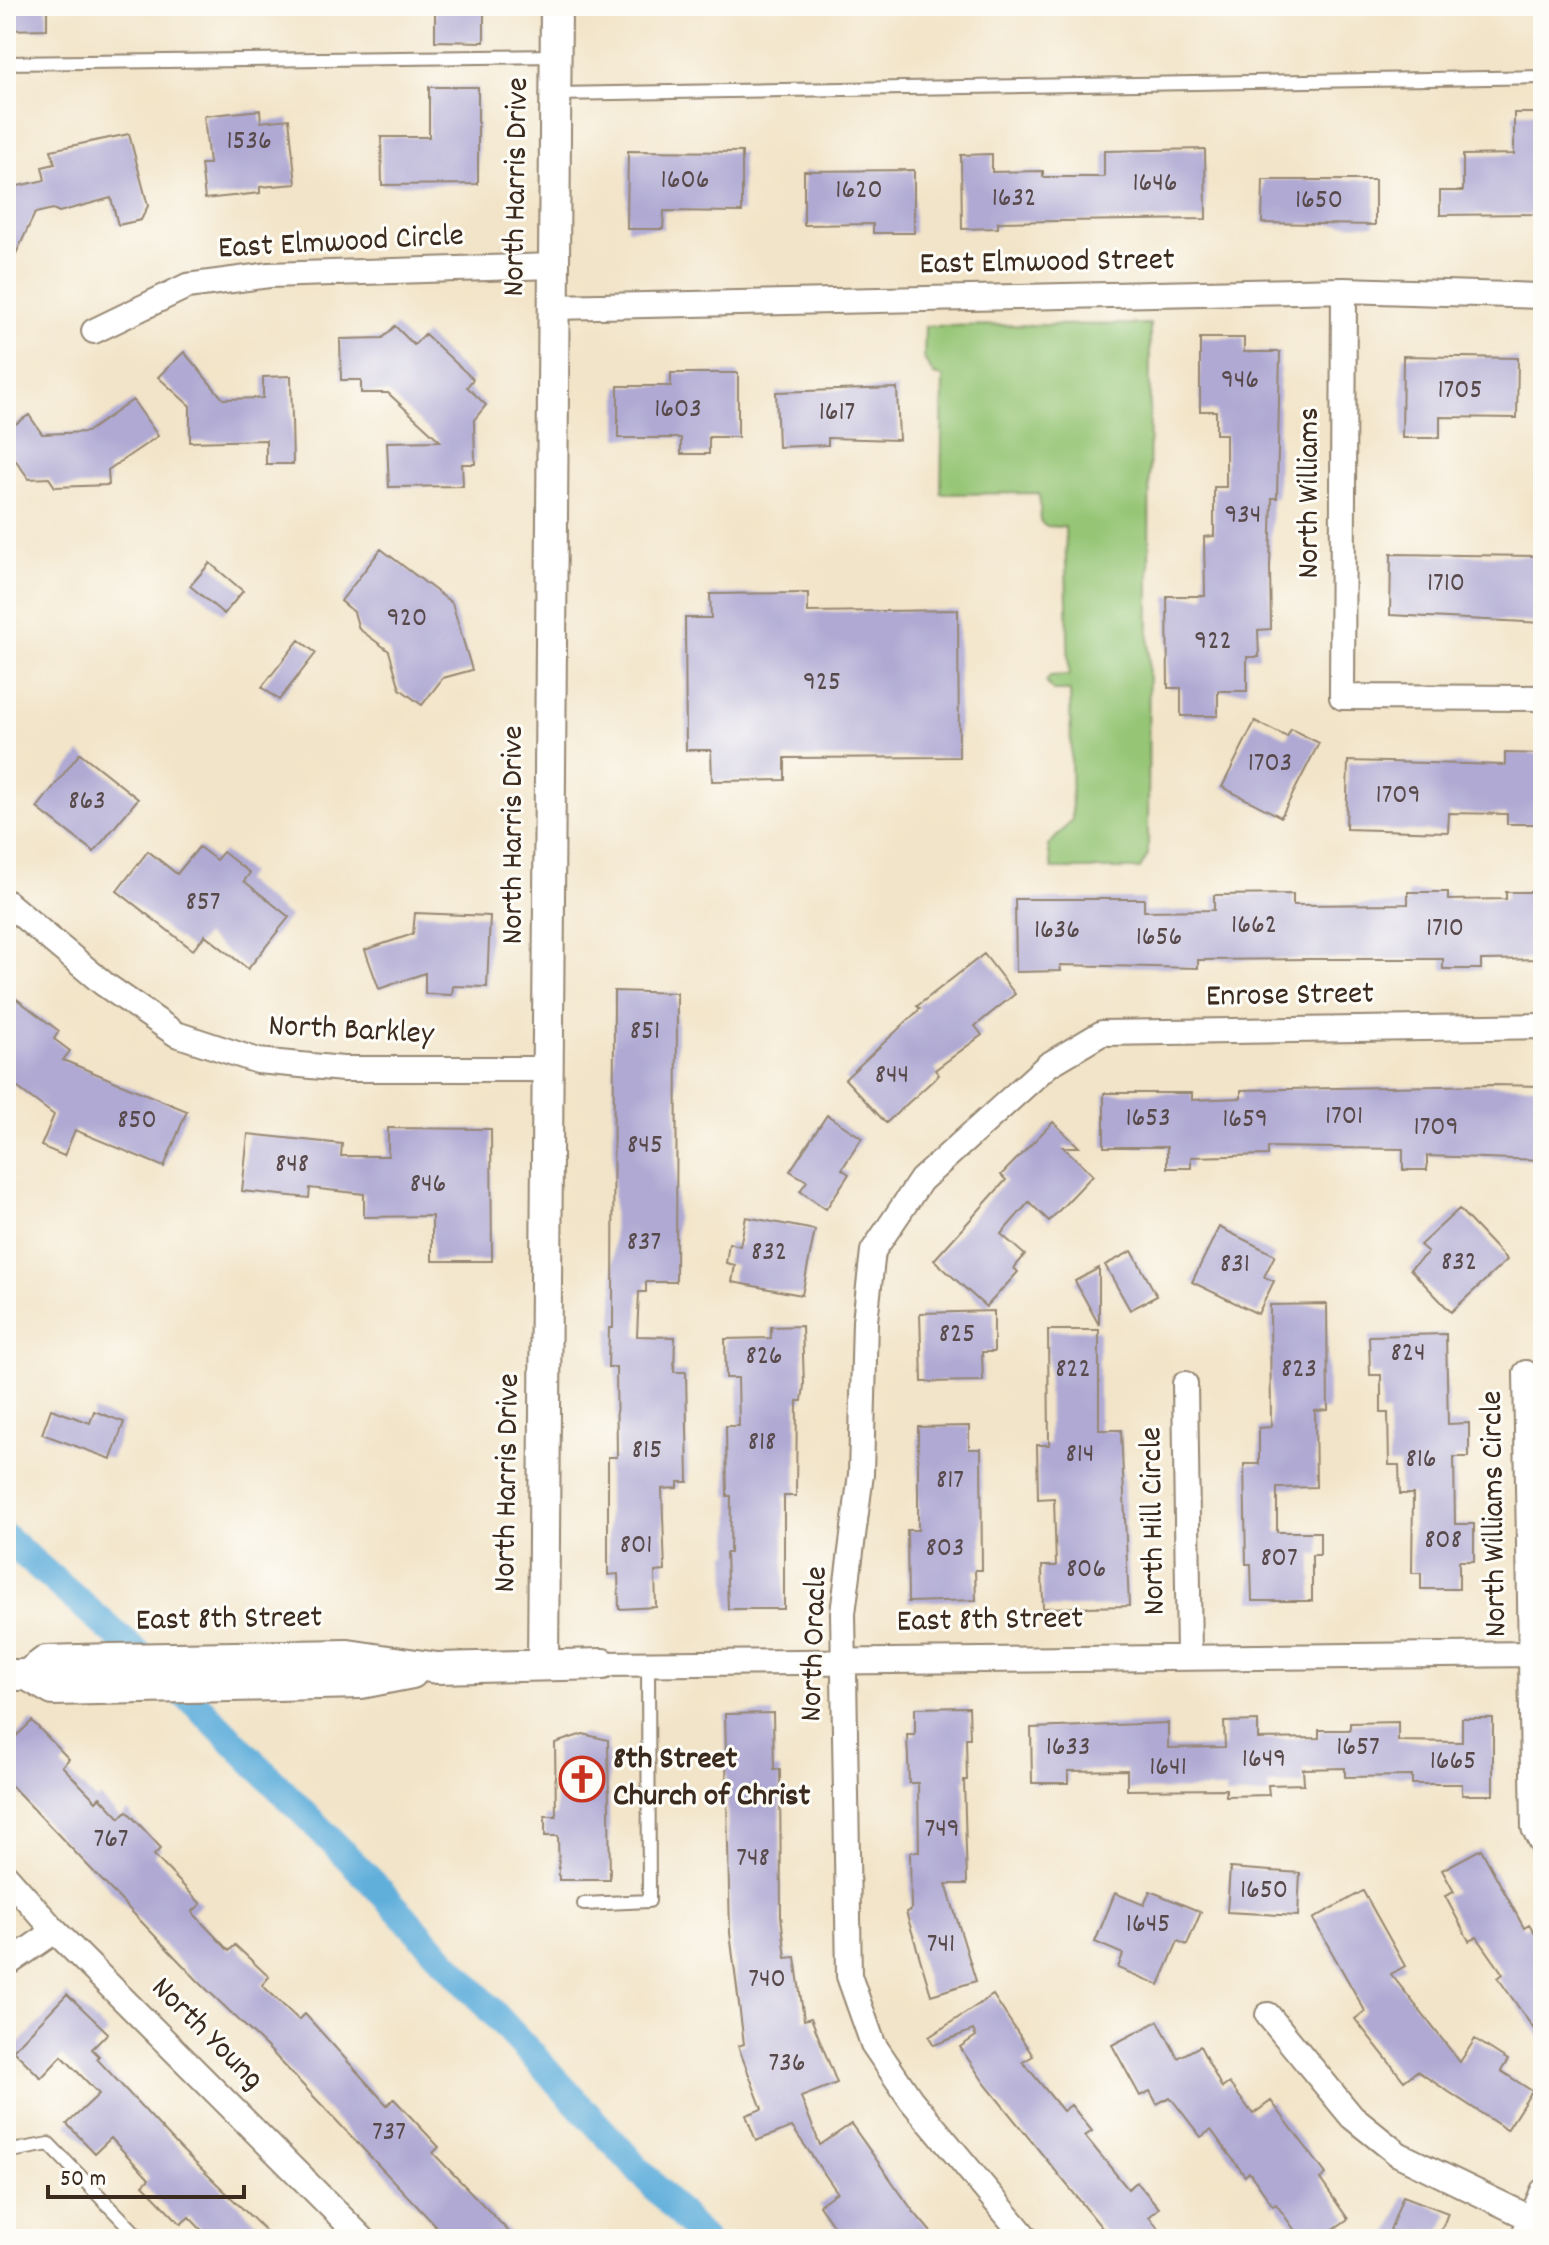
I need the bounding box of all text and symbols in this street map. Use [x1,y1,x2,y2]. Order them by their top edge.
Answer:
street label: North Harris Drive [493,77,543,297]
house number: 1536 [226,123,272,163]
house number: 1606 [661,162,709,202]
house number: 1646 [1132,165,1178,205]
house number: 1620 [835,172,883,212]
house number: 1632 [992,180,1036,220]
house number: 1650 [1295,182,1343,222]
street label: East Elmwood Circle [217,215,465,273]
street label: East Elmwood Street [919,239,1175,289]
house number: 946 [1221,362,1259,402]
house number: 1705 [1437,372,1483,412]
house number: 1603 [654,391,702,431]
house number: 1617 [819,394,855,434]
street label: North Williams [1288,407,1334,579]
house number: 934 [1225,497,1261,537]
house number: 1710 [1427,565,1465,605]
house number: 920 [387,600,427,640]
house number: 922 [1194,623,1232,663]
house number: 925 [803,664,841,704]
street label: North Harris Drive [492,725,538,945]
house number: 1703 [1248,745,1292,785]
house number: 1709 [1376,777,1420,817]
house number: 863 [68,783,106,823]
house number: 857 [186,884,220,924]
house number: 1662 [1231,907,1277,947]
house number: 1710 [1426,910,1464,950]
house number: 1636 [1034,912,1080,952]
house number: 1656 [1136,919,1182,959]
street label: Enrose Street [1206,973,1375,1021]
street label: North Barkley [267,1005,436,1059]
house number: 851 [630,1013,660,1053]
house number: 844 [875,1057,909,1097]
house number: 1701 [1325,1098,1363,1138]
house number: 1653 [1125,1100,1171,1140]
house number: 1659 [1222,1101,1268,1141]
house number: 850 [117,1102,157,1142]
house number: 1709 [1414,1109,1458,1149]
house number: 845 [627,1127,663,1167]
house number: 848 [275,1146,309,1186]
house number: 846 [410,1166,446,1206]
house number: 837 [627,1224,661,1264]
house number: 832 [751,1234,787,1274]
house number: 832 [1441,1244,1477,1284]
house number: 831 [1220,1246,1250,1286]
house number: 825 [939,1316,975,1356]
house number: 824 [1390,1335,1426,1375]
house number: 826 [745,1338,783,1378]
house number: 822 [1055,1351,1091,1391]
house number: 823 [1281,1351,1317,1391]
street label: North Harris Drive [484,1373,534,1593]
street label: North Williams Circle [1471,1390,1521,1638]
house number: 818 [748,1424,776,1464]
street label: North Hill Circle [1130,1426,1180,1616]
house number: 815 [632,1432,662,1472]
house number: 814 [1066,1436,1094,1476]
house number: 816 [1405,1441,1437,1481]
house number: 817 [936,1462,964,1502]
house number: 808 [1424,1522,1462,1562]
house number: 801 [620,1527,652,1567]
house number: 803 [926,1530,964,1570]
house number: 807 [1260,1540,1298,1580]
house number: 806 [1066,1551,1106,1591]
street label: North Oracle [790,1565,842,1723]
street label: East 8th Street [135,1596,323,1646]
street label: East 8th Street [896,1597,1084,1647]
house number: 1633 [1046,1729,1090,1769]
house number: 1657 [1336,1729,1380,1769]
place label: 8th Street Church of Christ [613,1738,810,1821]
house number: 1649 [1242,1741,1286,1781]
house number: 1665 [1430,1743,1476,1783]
house number: 1641 [1149,1749,1187,1789]
church icon: 8th Street Church of Christ [558,1755,606,1803]
house number: 749 [924,1811,960,1851]
house number: 767 [93,1821,129,1861]
house number: 748 [736,1840,770,1880]
house number: 1650 [1240,1872,1288,1912]
house number: 1645 [1126,1906,1170,1946]
house number: 741 [927,1926,955,1966]
house number: 740 [748,1961,786,2001]
street label: North Young [139,1968,273,2102]
house number: 736 [769,2045,805,2085]
house number: 737 [372,2114,406,2154]
scale bar [48,2149,244,2199]
text: 50 m [60,2163,106,2197]

